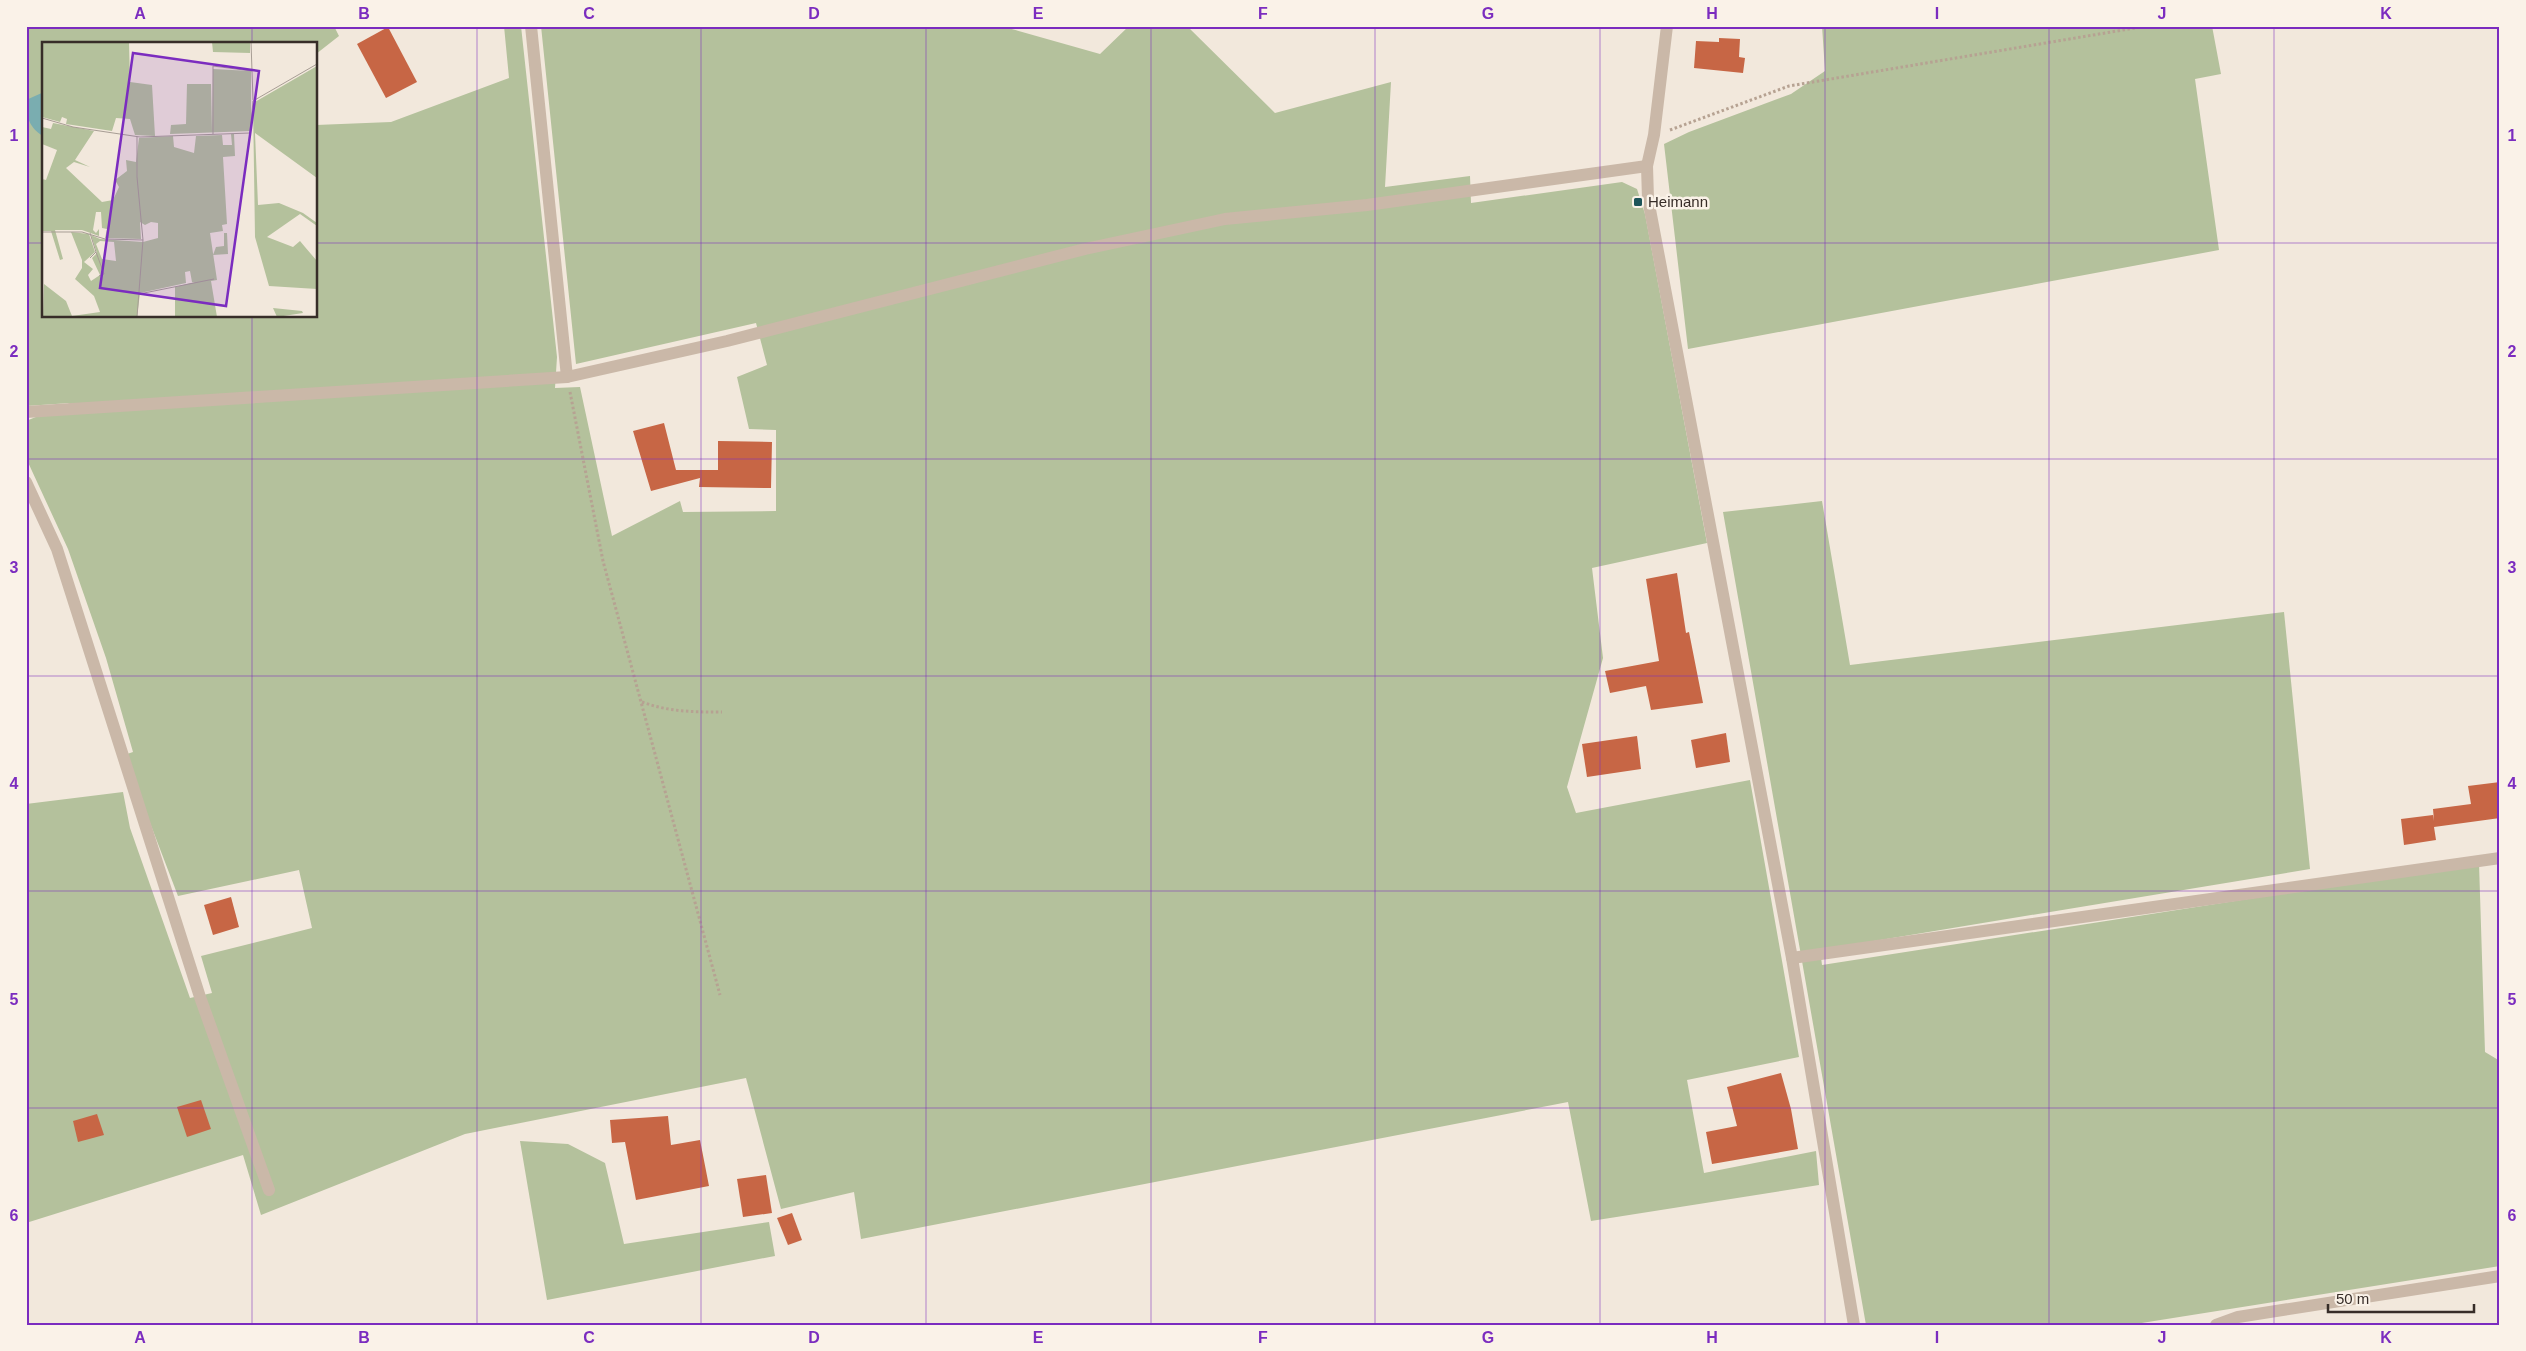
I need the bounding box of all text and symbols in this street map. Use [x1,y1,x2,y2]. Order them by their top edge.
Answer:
text: A [134,5,146,22]
text: B [358,5,370,22]
text: C [583,5,595,22]
text: D [808,5,820,22]
text: E [1033,5,1044,22]
text: F [1258,5,1268,22]
text: G [1482,5,1494,22]
text: H [1706,5,1718,22]
text: I [1935,5,1939,22]
text: J [2158,5,2166,22]
text: K [2380,5,2392,22]
inset map [42,42,318,318]
text: 1 [10,127,19,144]
text: 1 [2508,127,2517,144]
place label: Heimann [1648,193,1708,210]
marker: Heimann [1632,196,1644,208]
text: 2 [10,343,19,360]
text: 2 [2508,343,2517,360]
text: 3 [10,559,19,576]
text: 3 [2508,559,2517,576]
text: 4 [10,775,19,792]
text: 4 [2508,775,2517,792]
text: 5 [10,991,19,1008]
text: 5 [2508,991,2517,1008]
text: 6 [10,1207,19,1224]
text: 6 [2508,1207,2517,1224]
scale bar [2328,1281,2475,1313]
text: 50 m [2336,1290,2369,1307]
text: A [134,1329,146,1346]
text: B [358,1329,370,1346]
text: C [583,1329,595,1346]
text: D [808,1329,820,1346]
text: E [1033,1329,1044,1346]
text: F [1258,1329,1268,1346]
text: G [1482,1329,1494,1346]
text: H [1706,1329,1718,1346]
text: I [1935,1329,1939,1346]
text: J [2158,1329,2166,1346]
text: K [2380,1329,2392,1346]

